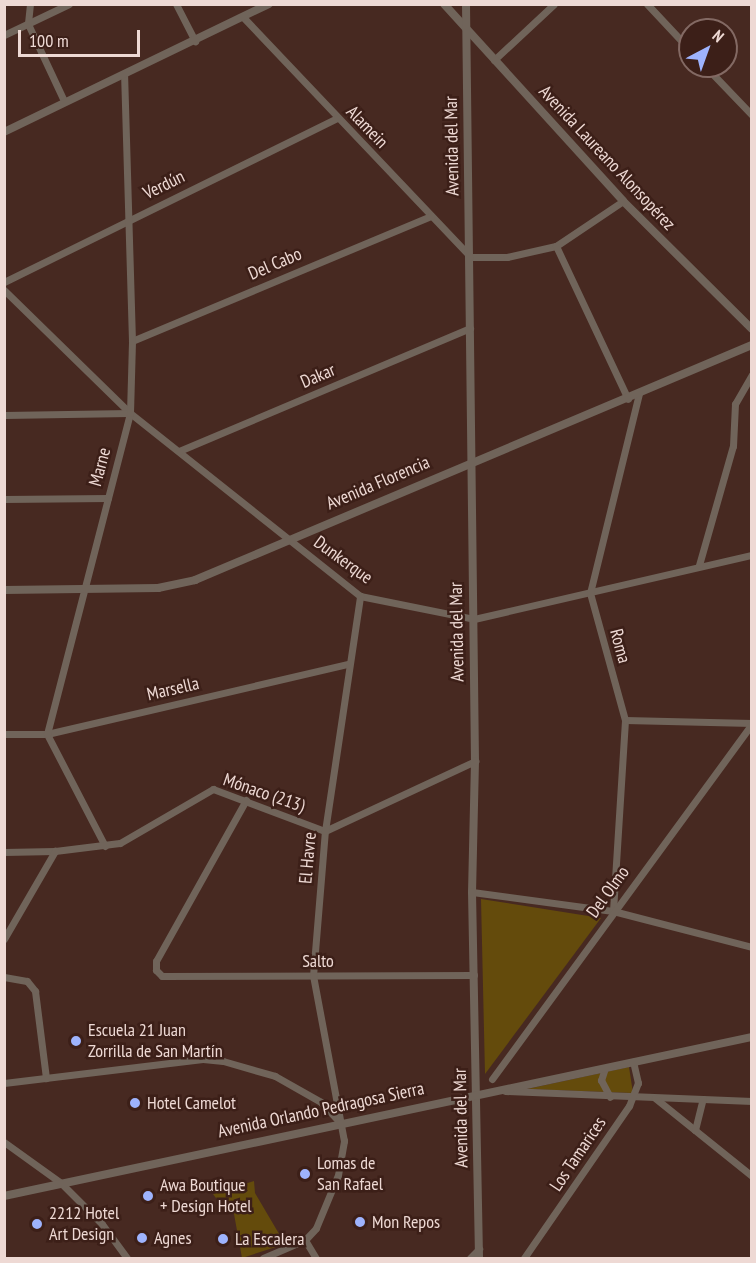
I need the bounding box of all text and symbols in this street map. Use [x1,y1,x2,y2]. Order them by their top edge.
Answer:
scale bar [21,18,142,56]
north arrow [678,18,738,78]
text: N [709,26,728,46]
text: 100 m [29,29,69,52]
street label: Avenida Laureano Alonsopérez [534,81,680,235]
street label: Avenida del Mar [440,96,464,196]
street label: Alamein [342,101,392,153]
street label: Verdún [140,166,188,204]
street label: Del Cabo [245,243,305,285]
street label: Dakar [297,359,339,393]
street label: Marne [85,445,115,489]
street label: Avenida Florencia [323,452,433,514]
street label: Dunkerque [309,531,377,589]
street label: Avenida del Mar [445,582,469,682]
street label: Roma [605,626,635,666]
street label: Marsella [145,673,201,705]
street label: Mónaco (213) [220,769,308,817]
street label: El Havre [295,831,321,885]
street label: Del Olmo [582,862,634,922]
street label: Salto [302,950,334,972]
place label: Escuela 21 Juan Zorrilla de San Martín [88,1020,223,1062]
marker: Escuela 21 Juan Zorrilla de San Martín [69,1034,83,1048]
street label: Avenida del Mar [449,1068,473,1168]
street label: Avenida Orlando Pedragosa Sierra [216,1078,426,1142]
place label: Hotel Camelot [147,1092,236,1114]
marker: Hotel Camelot [128,1096,142,1110]
street label: Los Tamarices [545,1113,611,1195]
place label: Lomas de San Rafael [317,1153,383,1196]
marker: Lomas de San Rafael [298,1167,312,1181]
place label: Awa Boutique + Design Hotel [160,1175,252,1218]
marker: Awa Boutique + Design Hotel [141,1189,155,1203]
place label: 2212 Hotel Art Design [49,1203,119,1246]
place label: Mon Repos [372,1211,440,1233]
marker: Mon Repos [353,1215,367,1229]
marker: 2212 Hotel Art Design [30,1217,44,1231]
place label: Agnes [154,1227,192,1249]
place label: La Escalera [235,1228,304,1250]
marker: Agnes [135,1231,149,1245]
marker: La Escalera [216,1232,230,1246]

